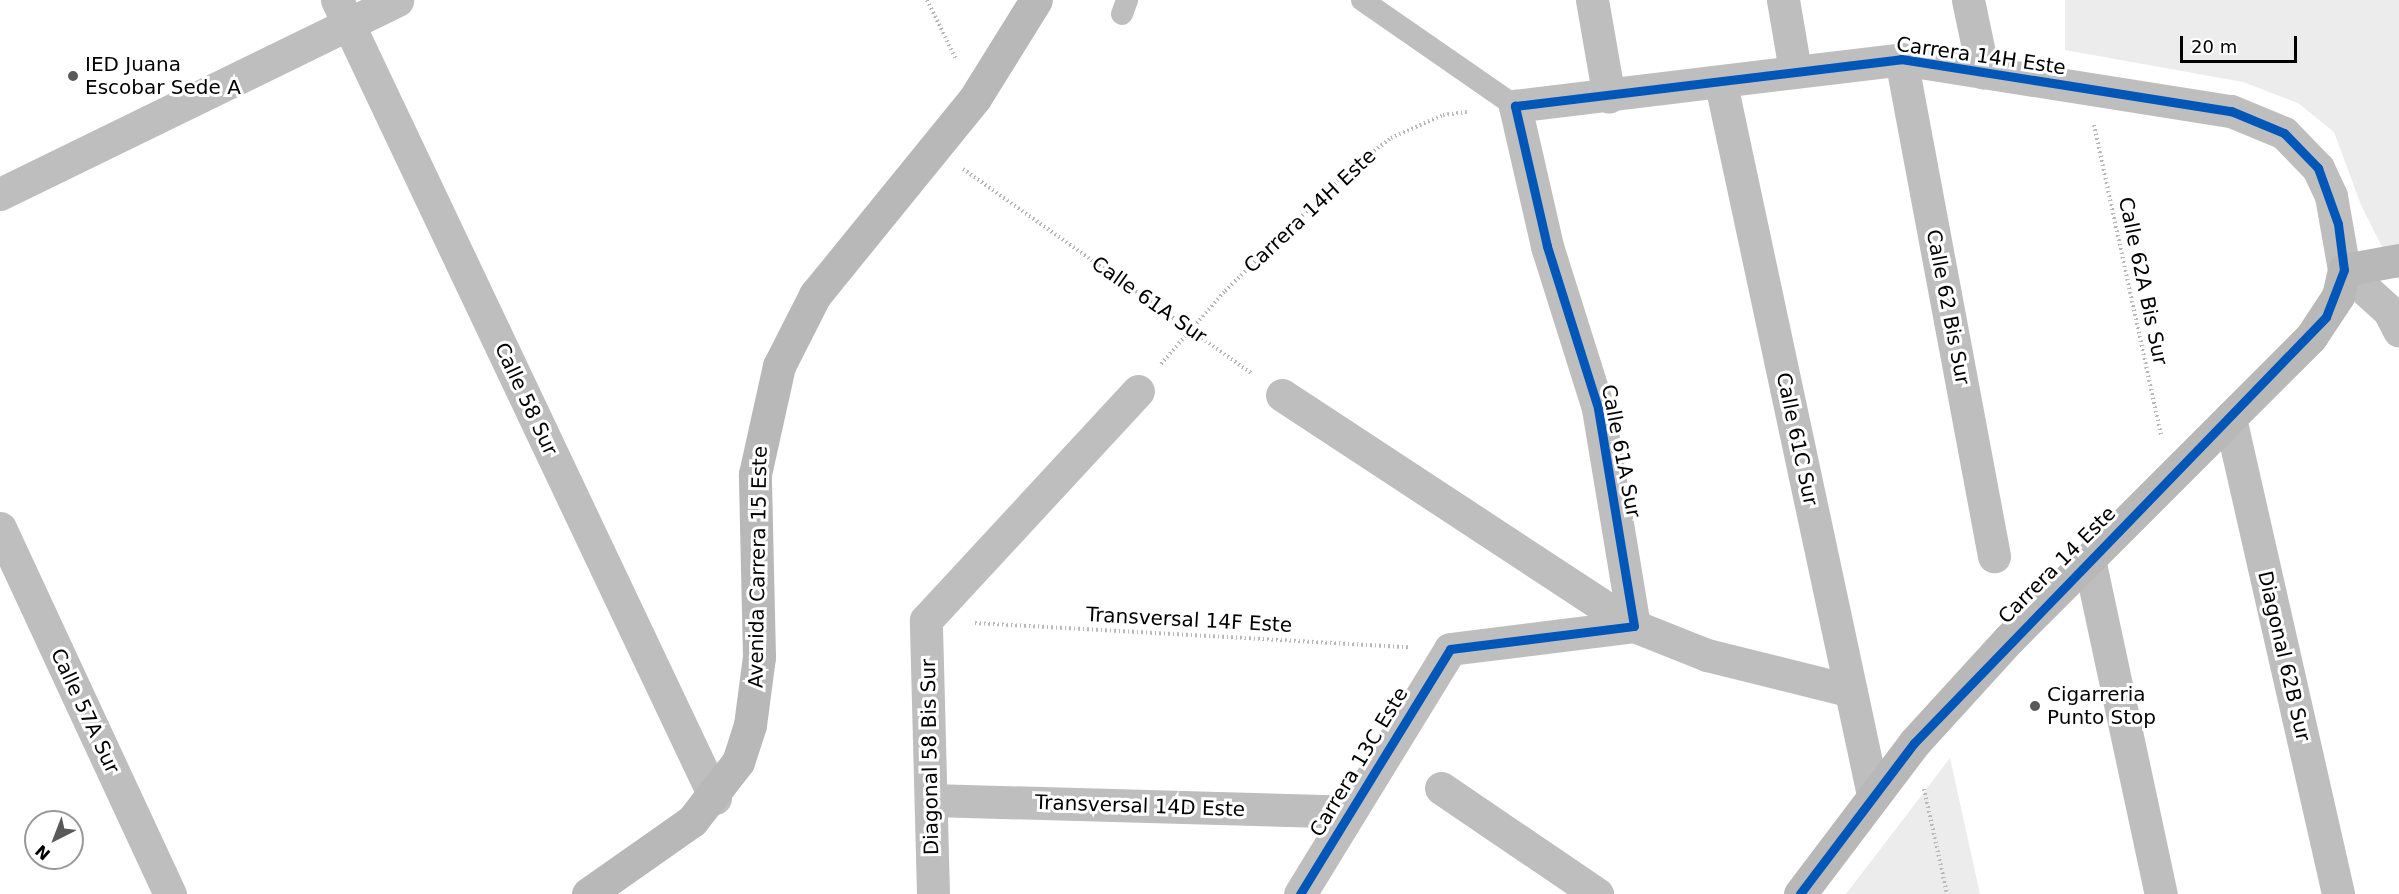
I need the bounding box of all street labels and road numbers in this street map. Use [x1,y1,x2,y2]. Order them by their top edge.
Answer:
street label: Carrera 14H Este [1895,32,2067,80]
street label: Carrera 14H Este [1239,144,1381,278]
street label: Calle 62A Bis Sur [2113,195,2173,367]
street label: Calle 62 Bis Sur [1921,227,1975,387]
street label: Calle 61A Sur [1087,251,1211,349]
street label: Calle 58 Sur [489,339,563,459]
street label: Calle 61C Sur [1771,370,1823,508]
street label: Calle 61A Sur [1596,382,1646,520]
street label: Avenida Carrera 15 Este [744,446,772,688]
street label: Carrera 14 Este [1993,501,2121,629]
street label: Diagonal 62B Sur [2253,568,2315,744]
street label: Transversal 14F Este [1085,603,1293,637]
street label: Calle 57A Sur [46,645,124,777]
street label: Diagonal 58 Bis Sur [916,659,944,855]
street label: Carrera 13C Este [1305,683,1413,841]
street label: Transversal 14D Este [1035,790,1245,822]

